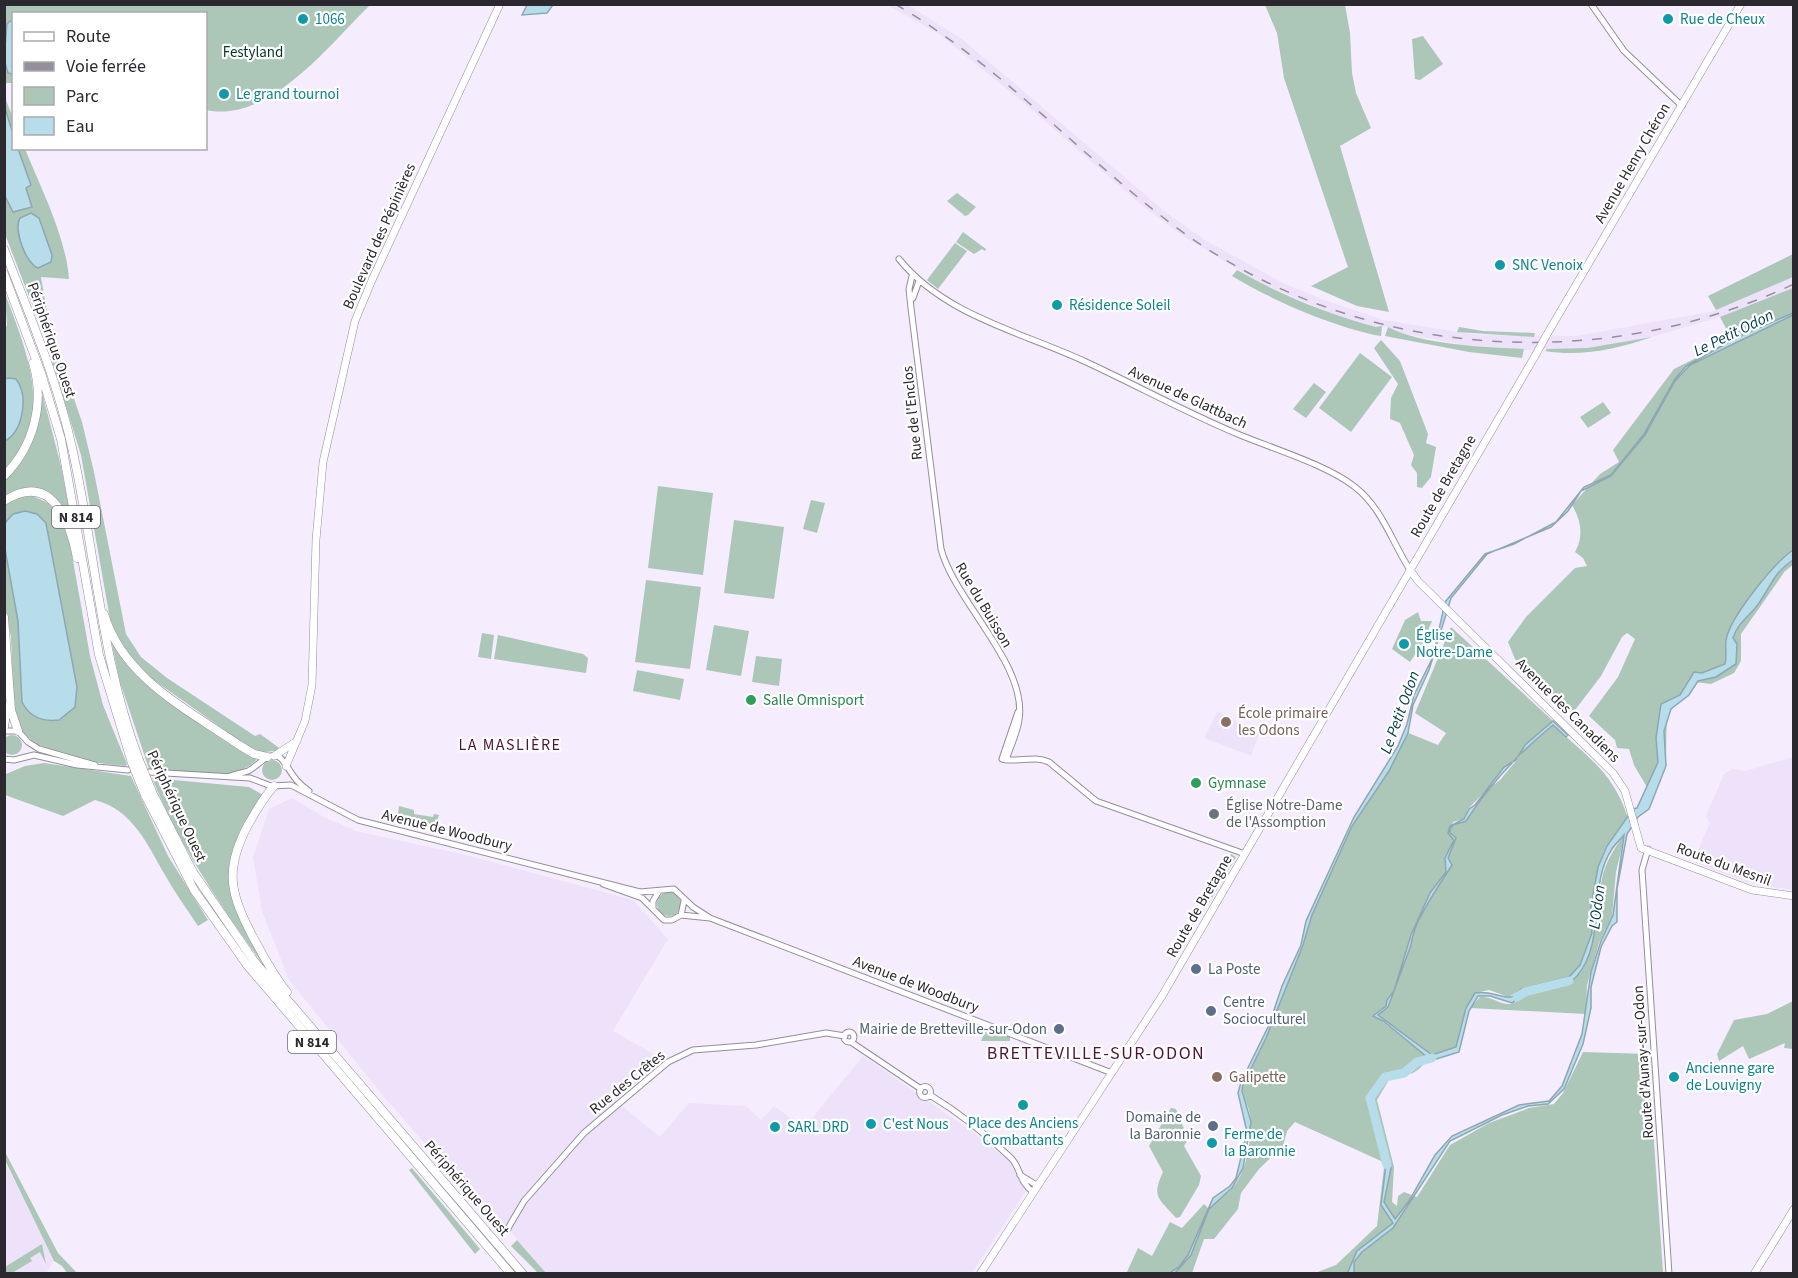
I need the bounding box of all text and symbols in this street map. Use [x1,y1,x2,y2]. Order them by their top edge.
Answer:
place label: 1066 [315,9,345,30]
place label: Rue de Cheux [1680,9,1765,30]
legend [12,12,207,150]
marker: 1066 [296,12,310,26]
marker: Rue de Cheux [1661,12,1675,26]
text: Route [66,24,110,49]
park label: Festyland [223,42,283,63]
text: Voie ferrée [66,54,146,79]
text: Parc [66,84,99,109]
place label: Le grand tournoi [236,84,339,105]
marker: Le grand tournoi [217,87,231,101]
street label: Avenue Henry Chéron [1589,99,1675,227]
text: Eau [66,114,94,139]
street label: Boulevard des Pépinières [338,160,421,313]
place label: SNC Venoix [1512,255,1583,276]
marker: SNC Venoix [1493,258,1507,272]
street label: Périphérique Ouest [22,280,81,401]
place label: Résidence Soleil [1069,295,1171,316]
marker: Résidence Soleil [1050,298,1064,312]
water label: Le Petit Odon [1690,304,1777,362]
street label: Avenue de Glattbach [1125,361,1251,434]
street label: Rue de l'Enclos [897,365,928,461]
street label: Route de Bretagne [1405,431,1481,541]
road number: N 814 [52,506,100,528]
street label: Rue du Buisson [950,559,1017,652]
place label: Église Notre-Dame [1416,625,1493,663]
marker: Église Notre-Dame [1397,637,1411,651]
street label: Avenue des Canadiens [1511,653,1625,767]
water label: Le Petit Odon [1375,668,1425,757]
place label: Salle Omnisport [763,690,864,711]
marker: Salle Omnisport [744,693,758,707]
place label: École primaire les Odons [1238,703,1328,741]
marker: École primaire les Odons [1219,715,1233,729]
district label: LA MASLIÈRE [458,734,562,756]
street label: Périphérique Ouest [141,747,212,865]
place label: Gymnase [1208,773,1266,794]
marker: Gymnase [1189,776,1203,790]
place label: Église Notre-Dame de l'Assomption [1226,795,1342,833]
street label: Avenue de Woodbury [380,804,514,857]
marker: Église Notre-Dame de l'Assomption [1207,807,1221,821]
street label: Route du Mesnil [1673,838,1774,891]
street label: Route de Bretagne [1161,851,1237,961]
water label: L'Odon [1583,884,1611,930]
street label: Avenue de Woodbury [850,951,982,1018]
place label: La Poste [1208,959,1260,980]
marker: La Poste [1189,962,1203,976]
street label: Route d'Aunay-sur-Odon [1628,985,1659,1139]
place label: Centre Socioculturel [1223,992,1306,1030]
marker: Centre Socioculturel [1204,1004,1218,1018]
place label: Mairie de Bretteville-sur-Odon [859,1019,1047,1040]
marker: Mairie de Bretteville-sur-Odon [1052,1022,1066,1036]
road number: N 814 [288,1031,336,1053]
district label: BRETTEVILLE-SUR-ODON [987,1041,1205,1066]
street label: Rue des Crêtes [585,1045,670,1119]
place label: Ancienne gare de Louvigny [1686,1058,1775,1096]
place label: Galipette [1229,1067,1286,1088]
marker: Galipette [1210,1070,1224,1084]
marker: Ancienne gare de Louvigny [1667,1070,1681,1084]
marker: Place des Anciens Combattants [1016,1098,1030,1112]
place label: Domaine de la Baronnie [1126,1107,1201,1145]
place label: Place des Anciens Combattants [968,1113,1078,1151]
place label: C'est Nous [883,1114,949,1135]
place label: SARL DRD [787,1117,849,1138]
marker: C'est Nous [864,1117,878,1131]
marker: Domaine de la Baronnie [1206,1119,1220,1133]
marker: SARL DRD [768,1120,782,1134]
place label: Ferme de la Baronnie [1224,1124,1296,1162]
street label: Périphérique Ouest [419,1136,514,1241]
marker: Ferme de la Baronnie [1205,1136,1219,1150]

